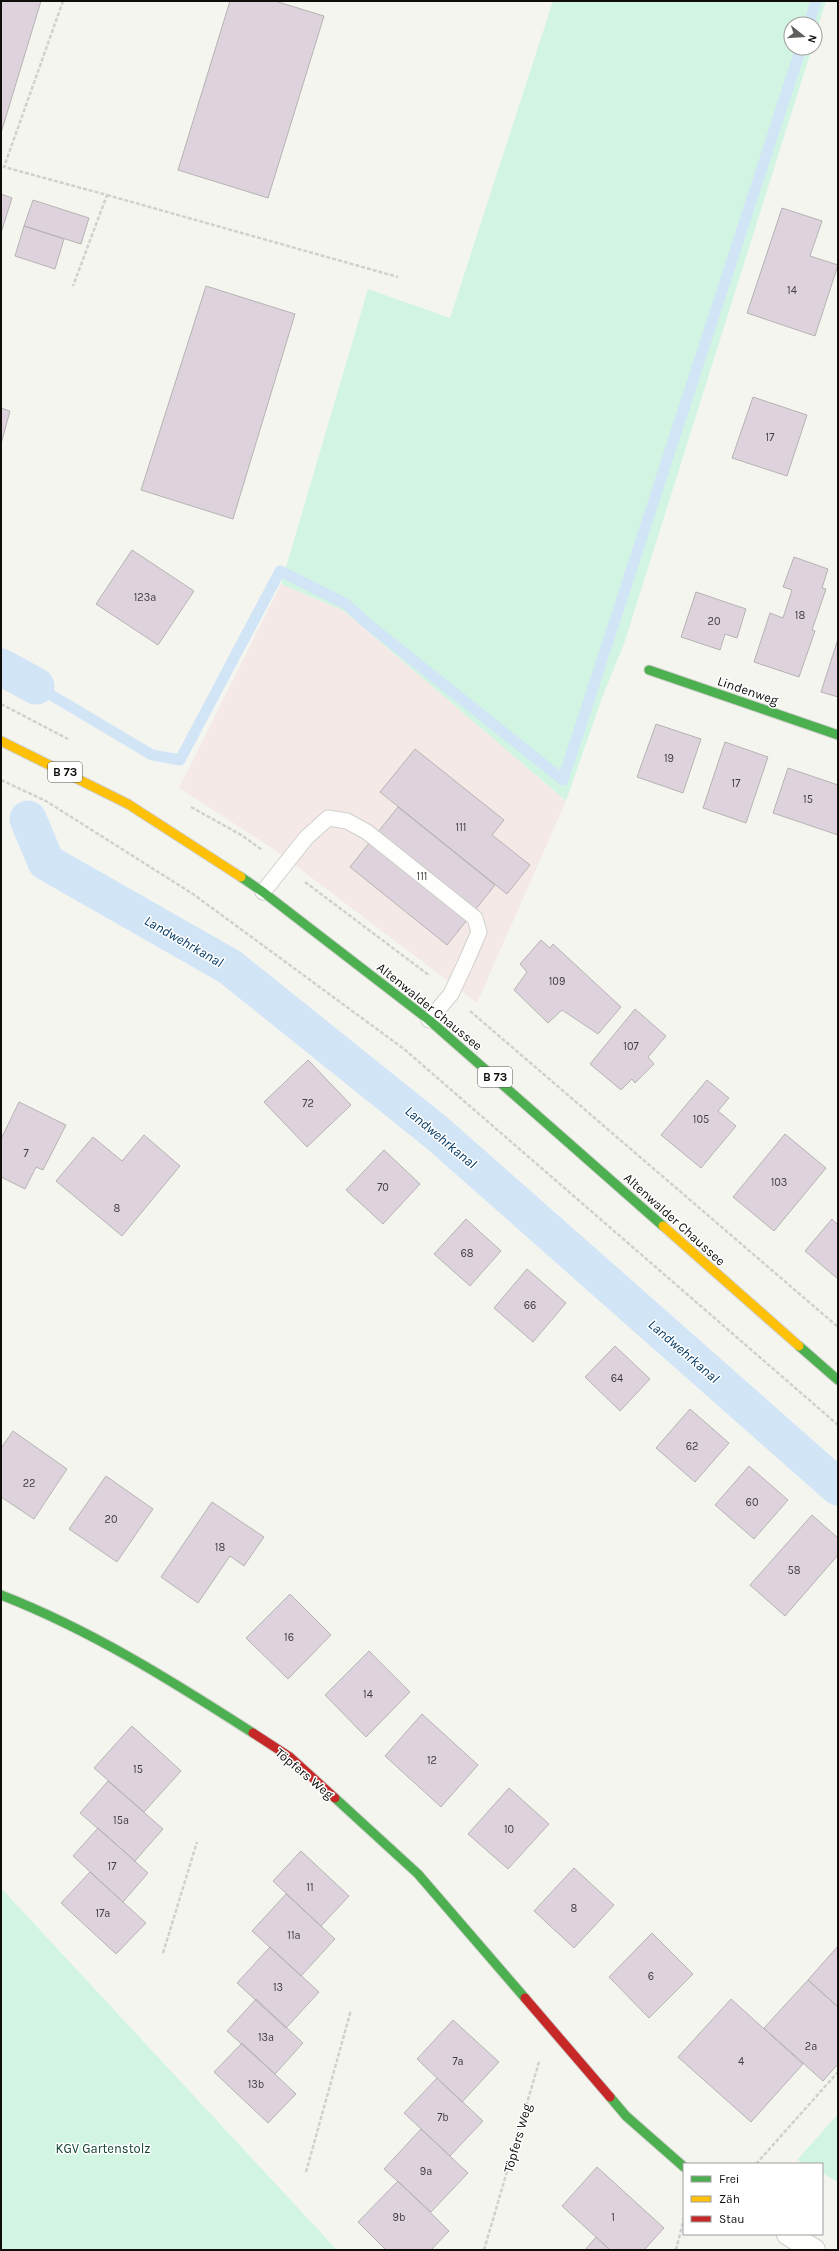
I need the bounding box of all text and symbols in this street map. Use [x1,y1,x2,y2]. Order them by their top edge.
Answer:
north arrow [783,16,823,56]
text: N [805,33,819,44]
house number: 14 [787,284,797,297]
house number: 17 [766,431,774,444]
house number: 123a [134,591,156,604]
house number: 18 [795,609,805,622]
house number: 20 [708,615,720,628]
street label: Lindenweg [715,673,781,708]
house number: 19 [664,752,674,765]
road number: B 73 [48,762,82,782]
house number: 17 [732,777,740,790]
house number: 15 [803,793,813,806]
house number: 111 [456,821,466,834]
house number: 111 [417,870,427,883]
water label: Landwehrkanal [141,912,227,971]
street label: Altenwalder Chaussee [374,959,485,1054]
house number: 109 [549,975,565,988]
house number: 107 [623,1040,639,1053]
road number: B 73 [478,1067,512,1087]
house number: 72 [302,1097,314,1110]
water label: Landwehrkanal [401,1102,480,1173]
house number: 105 [693,1113,709,1126]
house number: 7 [23,1147,29,1160]
street label: Altenwalder Chaussee [621,1170,729,1269]
house number: 103 [771,1176,787,1189]
house number: 70 [377,1181,389,1194]
house number: 8 [114,1202,121,1215]
house number: 68 [460,1247,474,1260]
house number: 66 [524,1299,536,1312]
water label: Landwehrkanal [645,1316,723,1387]
house number: 64 [611,1372,623,1385]
house number: 62 [686,1440,698,1453]
house number: 22 [23,1477,35,1490]
house number: 60 [746,1496,758,1509]
house number: 20 [105,1513,117,1526]
house number: 18 [215,1541,225,1554]
house number: 58 [788,1564,801,1577]
house number: 16 [284,1631,294,1644]
house number: 14 [363,1688,373,1701]
street label: Töpfers Weg [273,1745,337,1802]
house number: 12 [427,1754,437,1767]
house number: 15 [133,1763,143,1776]
house number: 15a [113,1814,129,1827]
house number: 10 [504,1823,514,1836]
house number: 17 [108,1860,116,1873]
house number: 11 [306,1881,314,1894]
house number: 8 [571,1902,578,1915]
house number: 17a [96,1907,110,1920]
house number: 11a [287,1929,301,1942]
house number: 6 [648,1970,654,1983]
house number: 13 [273,1981,283,1994]
house number: 13a [258,2031,274,2044]
house number: 2a [805,2040,817,2053]
house number: 7a [452,2055,464,2068]
house number: 4 [738,2055,744,2068]
house number: 13b [248,2078,264,2091]
street label: Töpfers Weg [500,2101,535,2174]
house number: 7b [437,2111,449,2124]
park label: KGV Gartenstolz [56,2141,150,2156]
legend [683,2163,823,2235]
house number: 9a [420,2165,432,2178]
text: Frei [719,2172,739,2186]
text: Zäh [719,2192,740,2206]
house number: 9b [393,2211,405,2224]
house number: 1 [611,2211,615,2224]
text: Stau [719,2212,745,2226]

